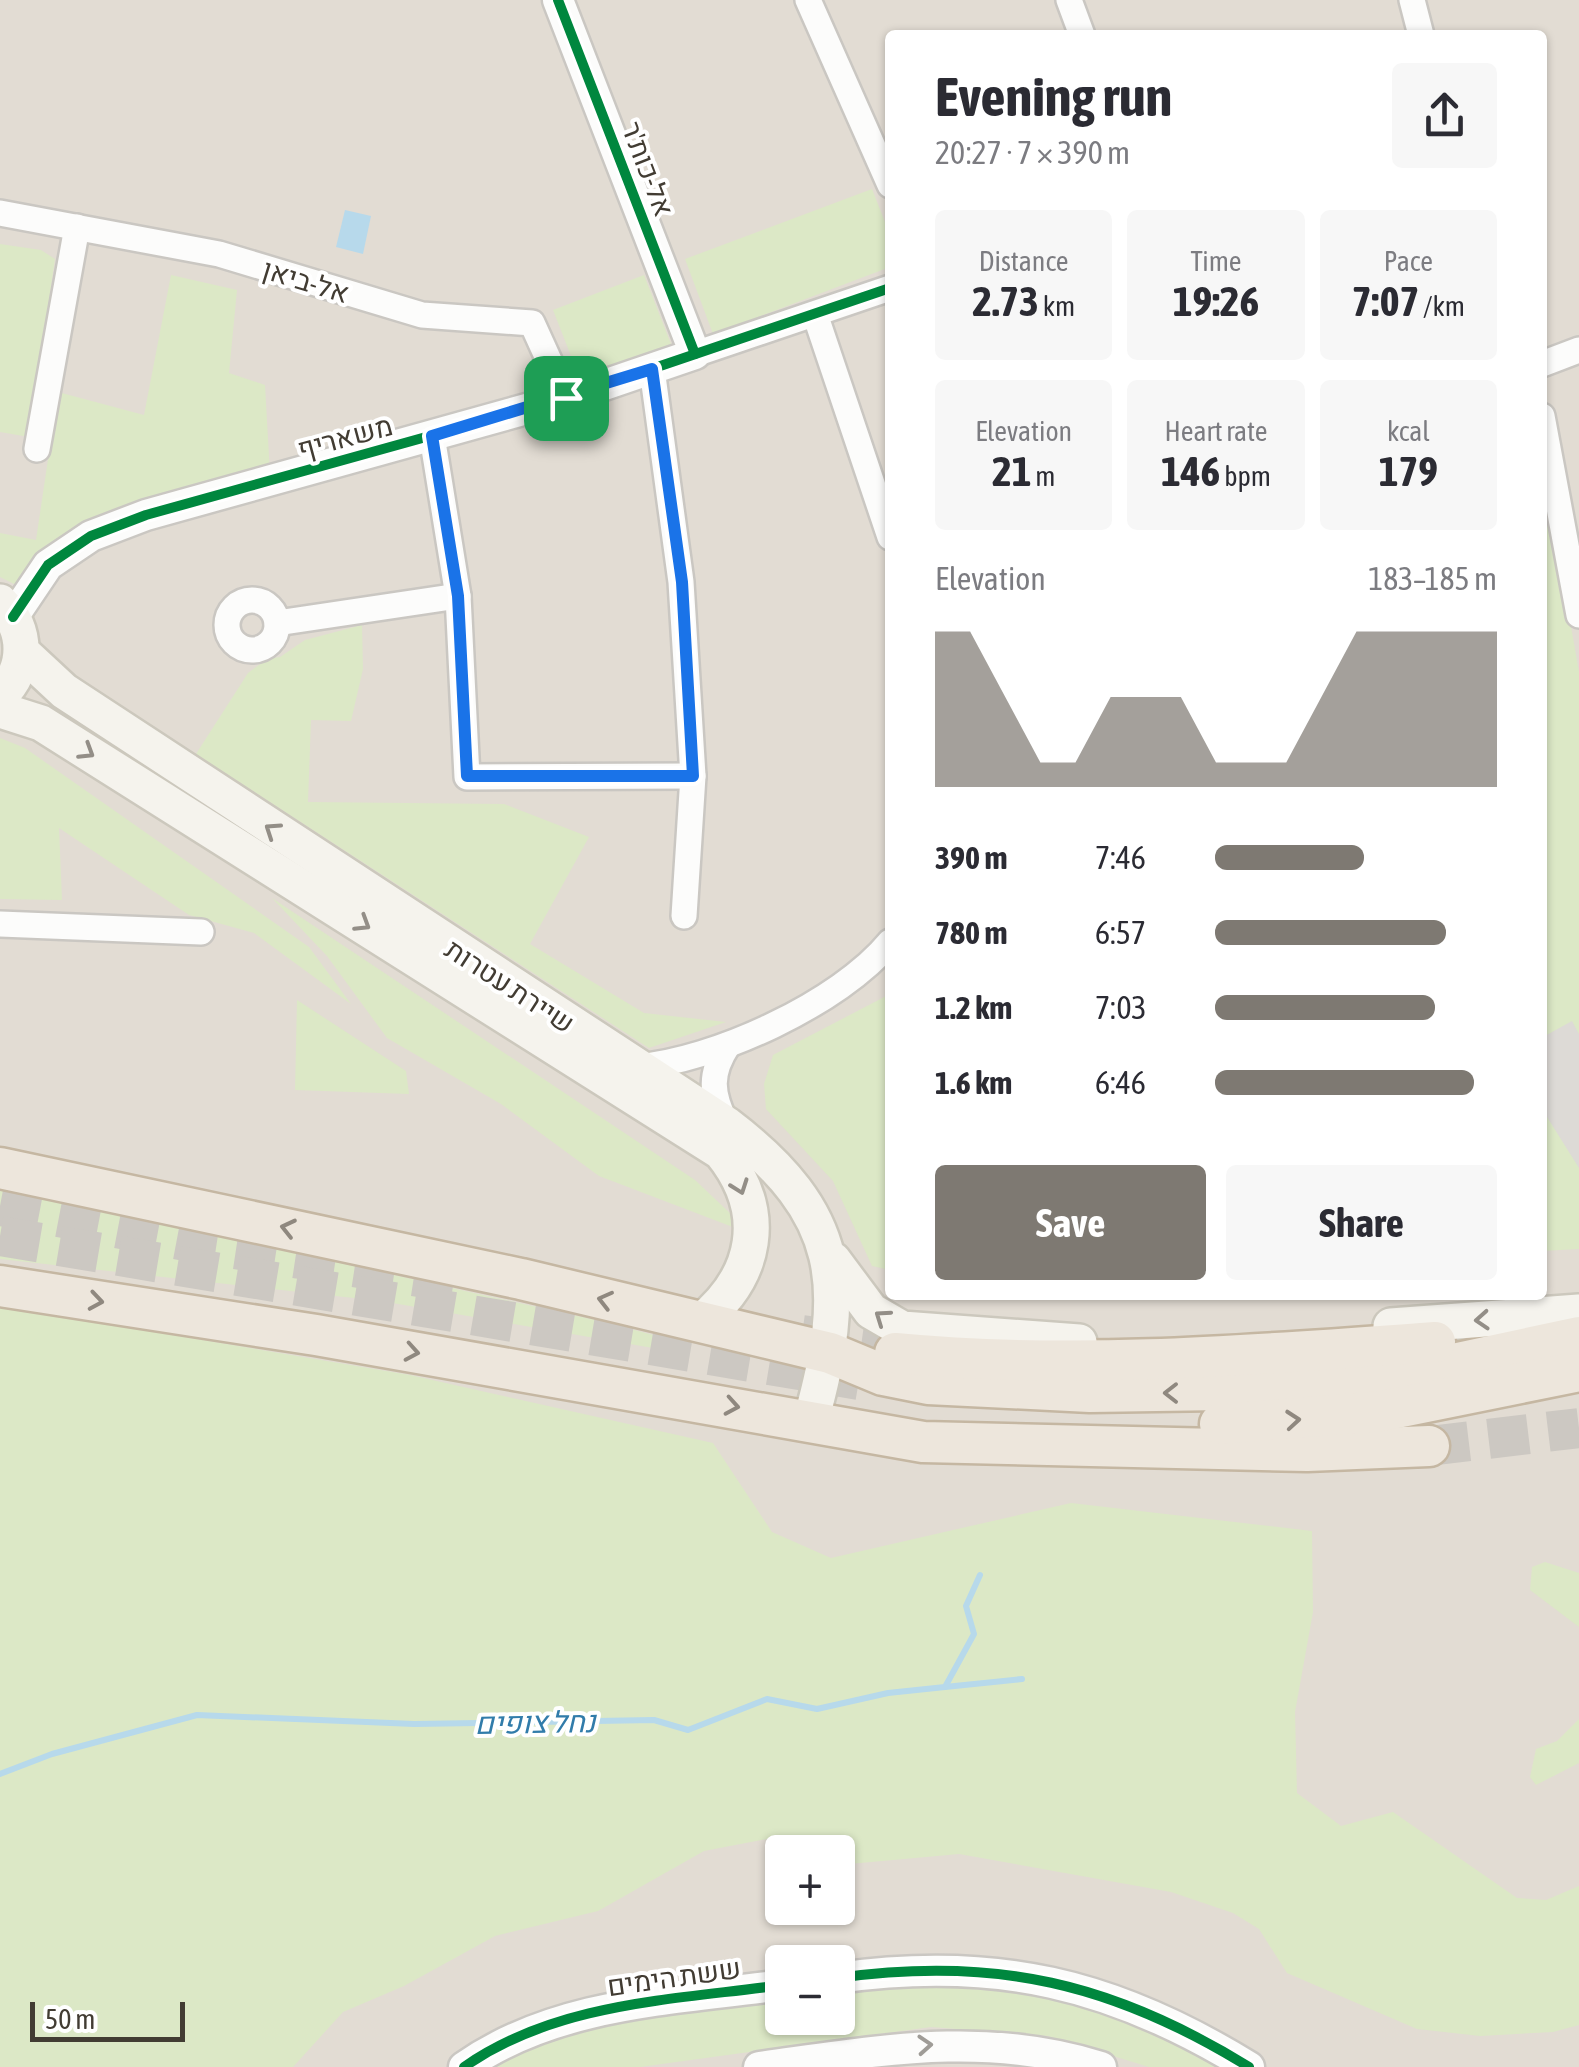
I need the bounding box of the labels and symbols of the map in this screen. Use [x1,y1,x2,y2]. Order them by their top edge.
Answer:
street label: אל-כות'ר [615,117,681,221]
street label: אל-ביאן [259,253,353,309]
pin [524,356,609,441]
street label: משאריף [294,409,396,465]
one-way arrow [76,740,94,759]
one-way arrow [265,823,283,842]
one-way arrow [352,912,370,931]
street label: שיירת עטרות [440,933,580,1039]
one-way arrow [728,1177,748,1195]
one-way arrow [280,1219,297,1240]
one-way arrow [88,1290,105,1311]
one-way arrow [597,1291,614,1312]
one-way arrow [1473,1308,1489,1330]
one-way arrow [875,1311,893,1329]
one-way arrow [403,1340,420,1361]
one-way arrow [1163,1382,1178,1404]
one-way arrow [724,1395,740,1416]
one-way arrow [1286,1410,1302,1432]
water label: נחל צופים [474,1704,598,1740]
street label: ששת הימים [605,1952,743,2002]
scale bar [30,1997,185,2042]
one-way arrow [917,2035,933,2057]

